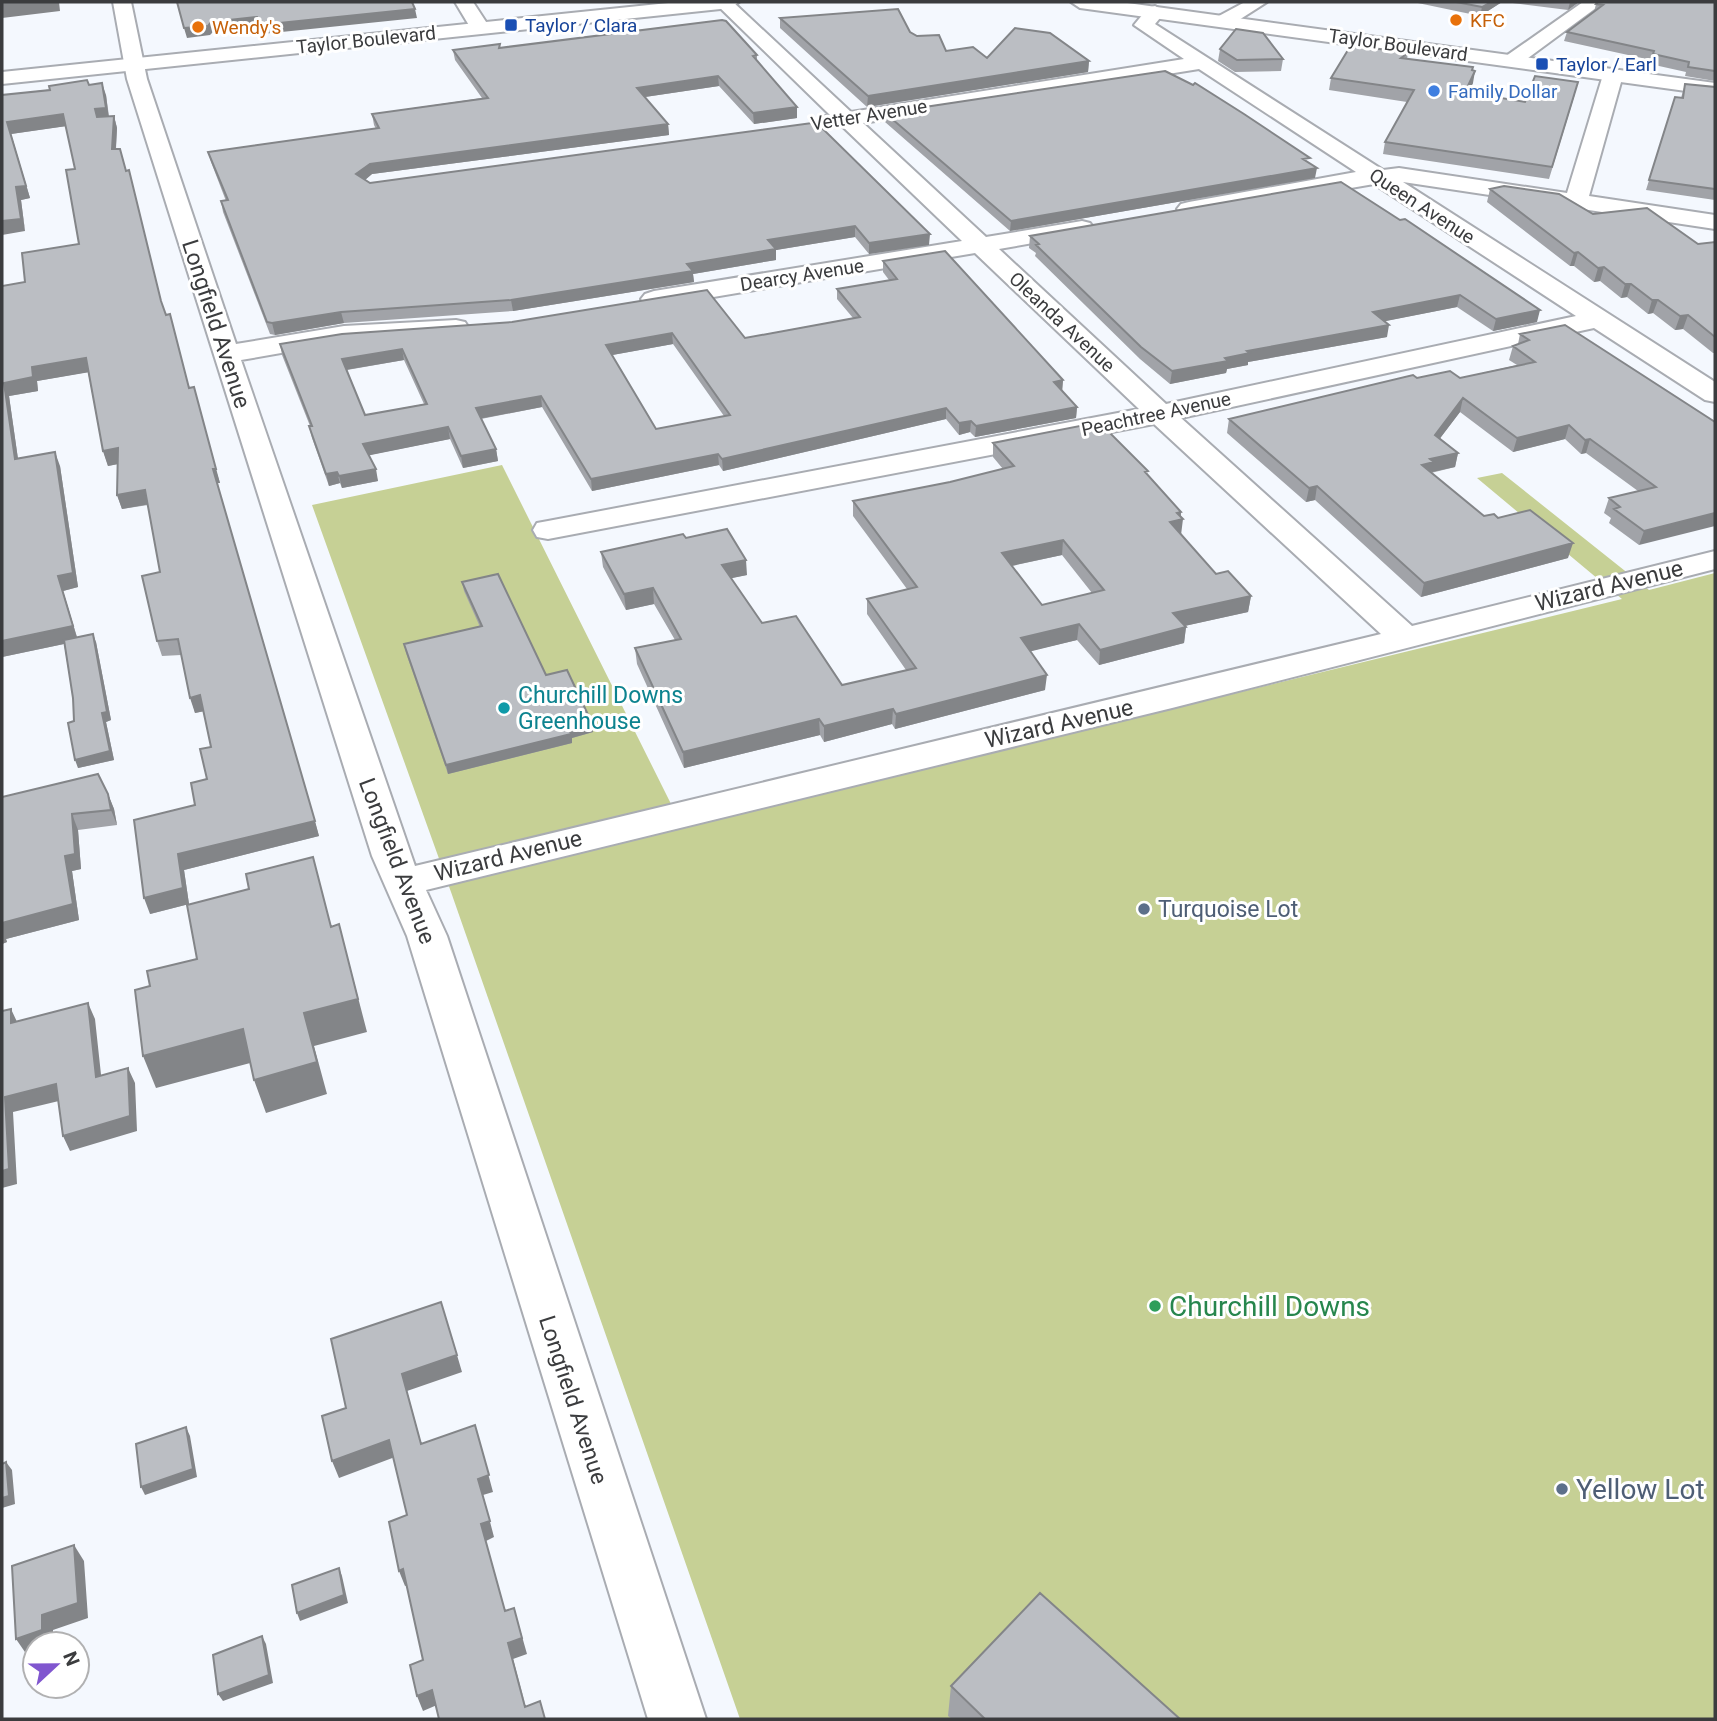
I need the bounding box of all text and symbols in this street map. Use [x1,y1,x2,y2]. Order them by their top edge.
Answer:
place label: KFC [1470,9,1505,32]
marker: KFC [1448,12,1464,28]
place label: Taylor / Clara [525,14,637,37]
place label: Wendy's [212,16,281,39]
marker: Taylor / Clara [503,17,519,33]
marker: Wendy's [190,19,206,35]
street label: Taylor Boulevard [295,21,437,59]
street label: Taylor Boulevard [1327,24,1469,66]
place label: Taylor / Earl [1556,53,1657,76]
marker: Taylor / Earl [1534,56,1550,72]
place label: Family Dollar [1448,80,1558,103]
marker: Family Dollar [1426,83,1442,99]
street label: Vetter Avenue [809,94,929,136]
street label: Queen Avenue [1365,163,1479,249]
street label: Longfield Avenue [176,236,256,412]
street label: Dearcy Avenue [739,254,865,296]
street label: Oleanda Avenue [1004,267,1120,377]
street label: Peachtree Avenue [1079,387,1233,441]
street label: Wizard Avenue [1532,555,1686,617]
place label: Churchill Downs Greenhouse [518,682,683,735]
street label: Wizard Avenue [982,694,1136,754]
marker: Churchill Downs Greenhouse [496,700,512,716]
street label: Longfield Avenue [353,774,441,948]
street label: Wizard Avenue [431,825,585,887]
place label: Turquoise Lot [1158,896,1298,923]
marker: Turquoise Lot [1136,901,1152,917]
place label: Churchill Downs [1169,1290,1370,1323]
marker: Churchill Downs [1147,1298,1163,1314]
street label: Longfield Avenue [533,1312,613,1488]
place label: Yellow Lot [1576,1473,1705,1506]
marker: Yellow Lot [1554,1481,1570,1497]
north arrow [21,1630,91,1700]
text: N [58,1648,84,1669]

